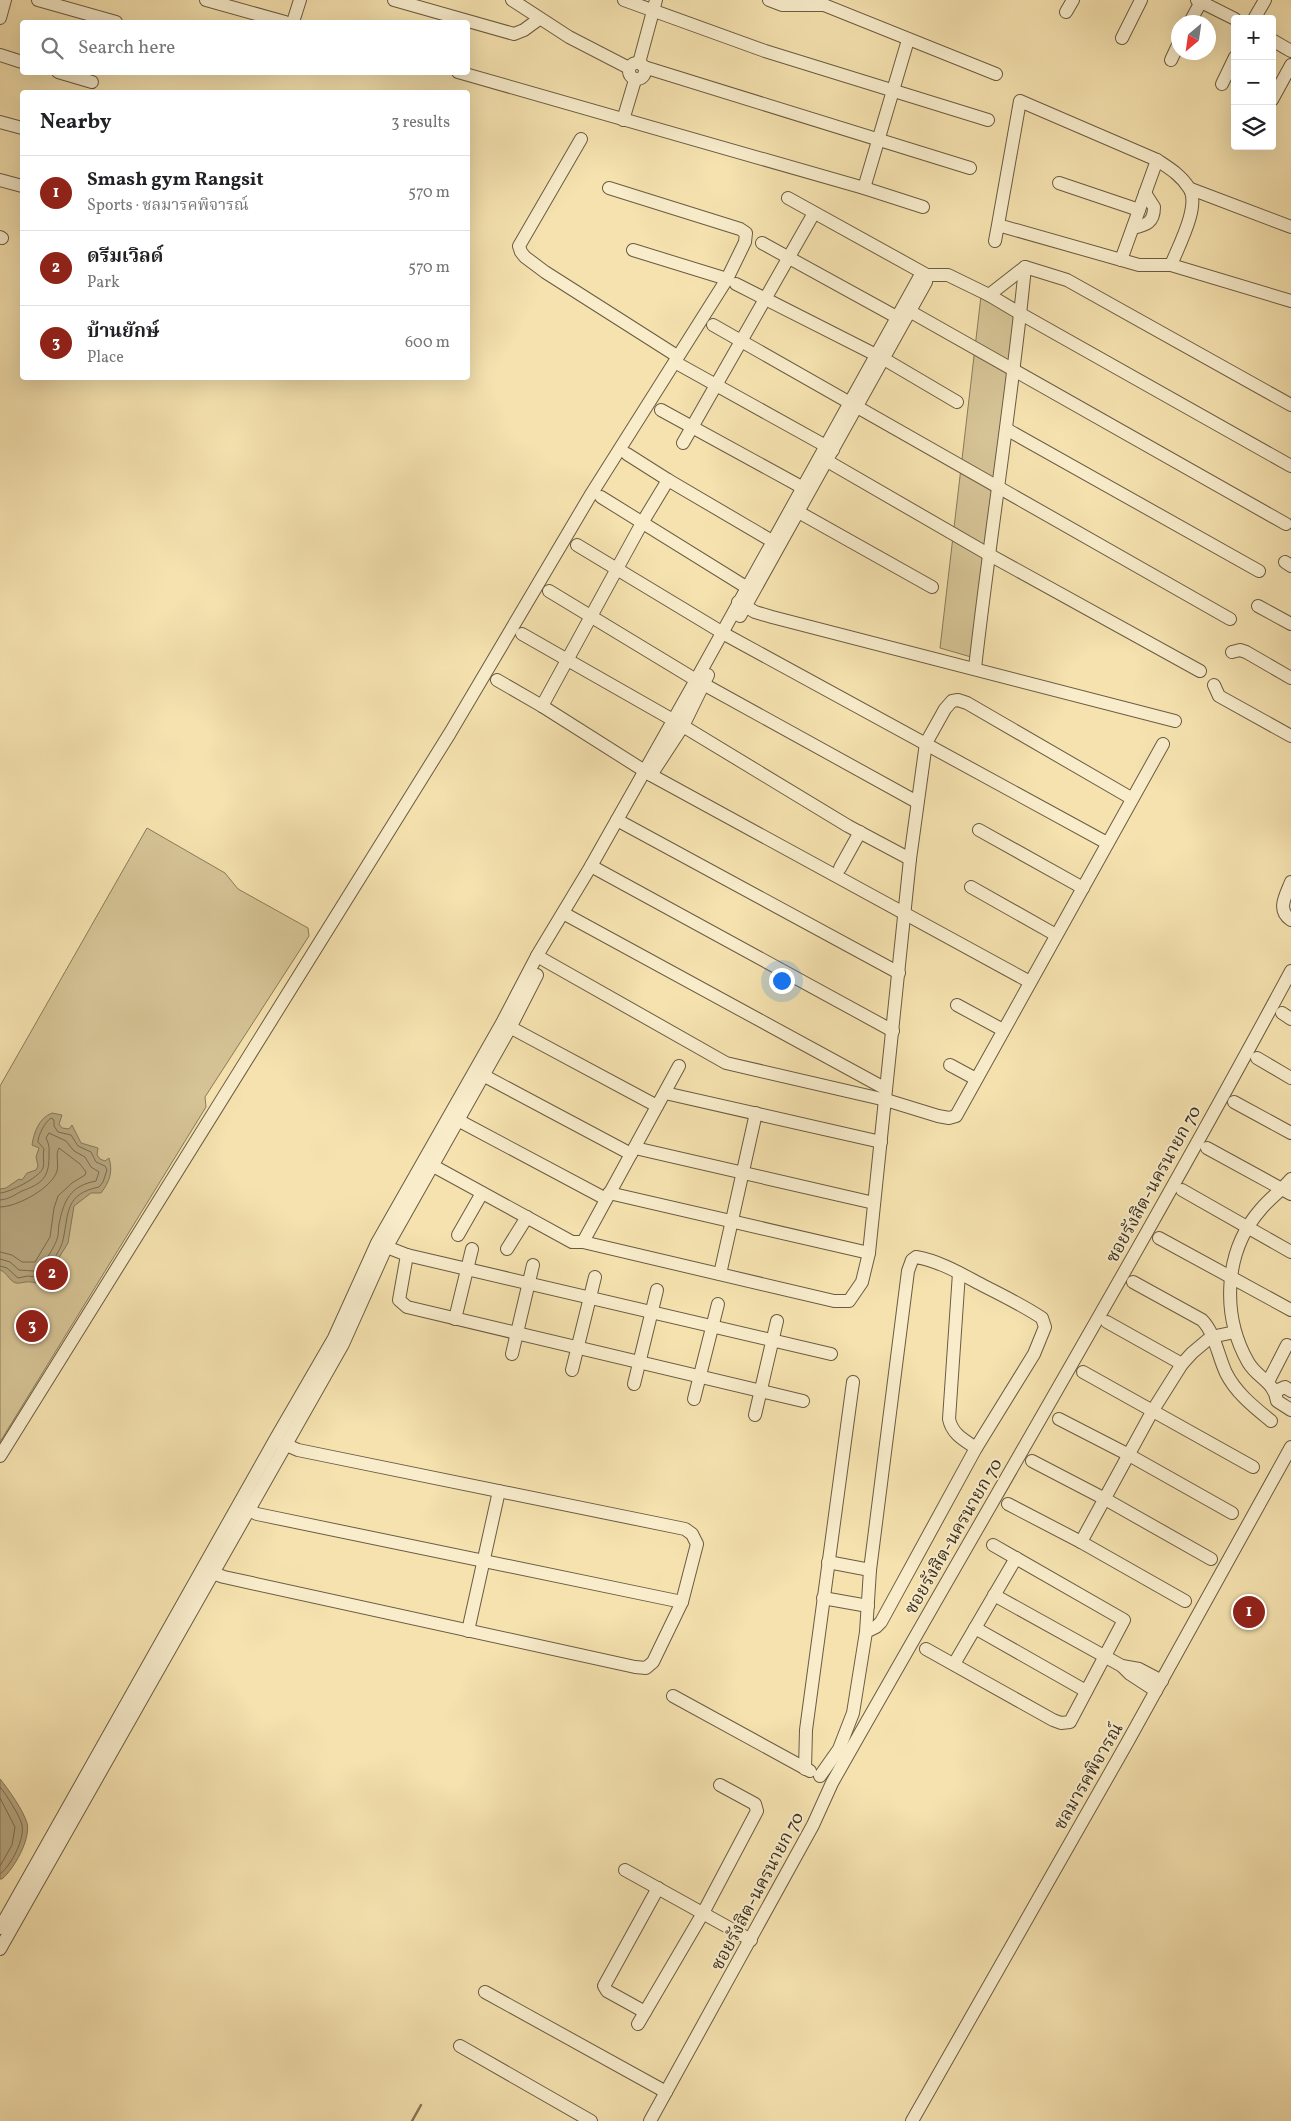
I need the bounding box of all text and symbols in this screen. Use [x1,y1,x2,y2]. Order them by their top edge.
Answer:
north arrow [1171,15,1216,60]
map controls [1231,15,1276,150]
button: + [1231,15,1276,60]
search box [20,20,470,75]
icon: search [38,34,66,62]
text: Search here [78,35,175,61]
button: − [1231,60,1276,105]
button: layers [1231,105,1276,150]
text: Nearby [40,108,111,137]
text: 3 results [391,112,450,134]
text: Smash gym Rangsit [87,167,264,193]
text: 1 [53,182,59,204]
text: 570 m [408,182,450,204]
text: Sports · ชลมารคพิจารณ์ [87,195,249,217]
text: ดรีมเวิลด์ [87,244,163,270]
text: 2 [52,257,60,279]
text: 570 m [408,257,450,279]
text: Park [87,272,120,294]
text: บ้านยักษ์ [87,319,160,345]
text: 3 [52,332,60,354]
text: 600 m [405,332,450,354]
text: Place [87,347,124,369]
your location [769,968,795,994]
street label: ซอยรังสิต-นครนายก 70 [1101,1101,1208,1268]
pin: 2 [36,1255,68,1293]
pin: 3 [16,1307,48,1345]
street label: ซอยรังสิต-นครนายก 70 [899,1454,1009,1619]
pin: 1 [1233,1593,1265,1631]
street label: ชลมารคพิจารณ์ [1049,1719,1130,1835]
street label: ซอยรังสิต-นครนายก 70 [706,1808,811,1976]

